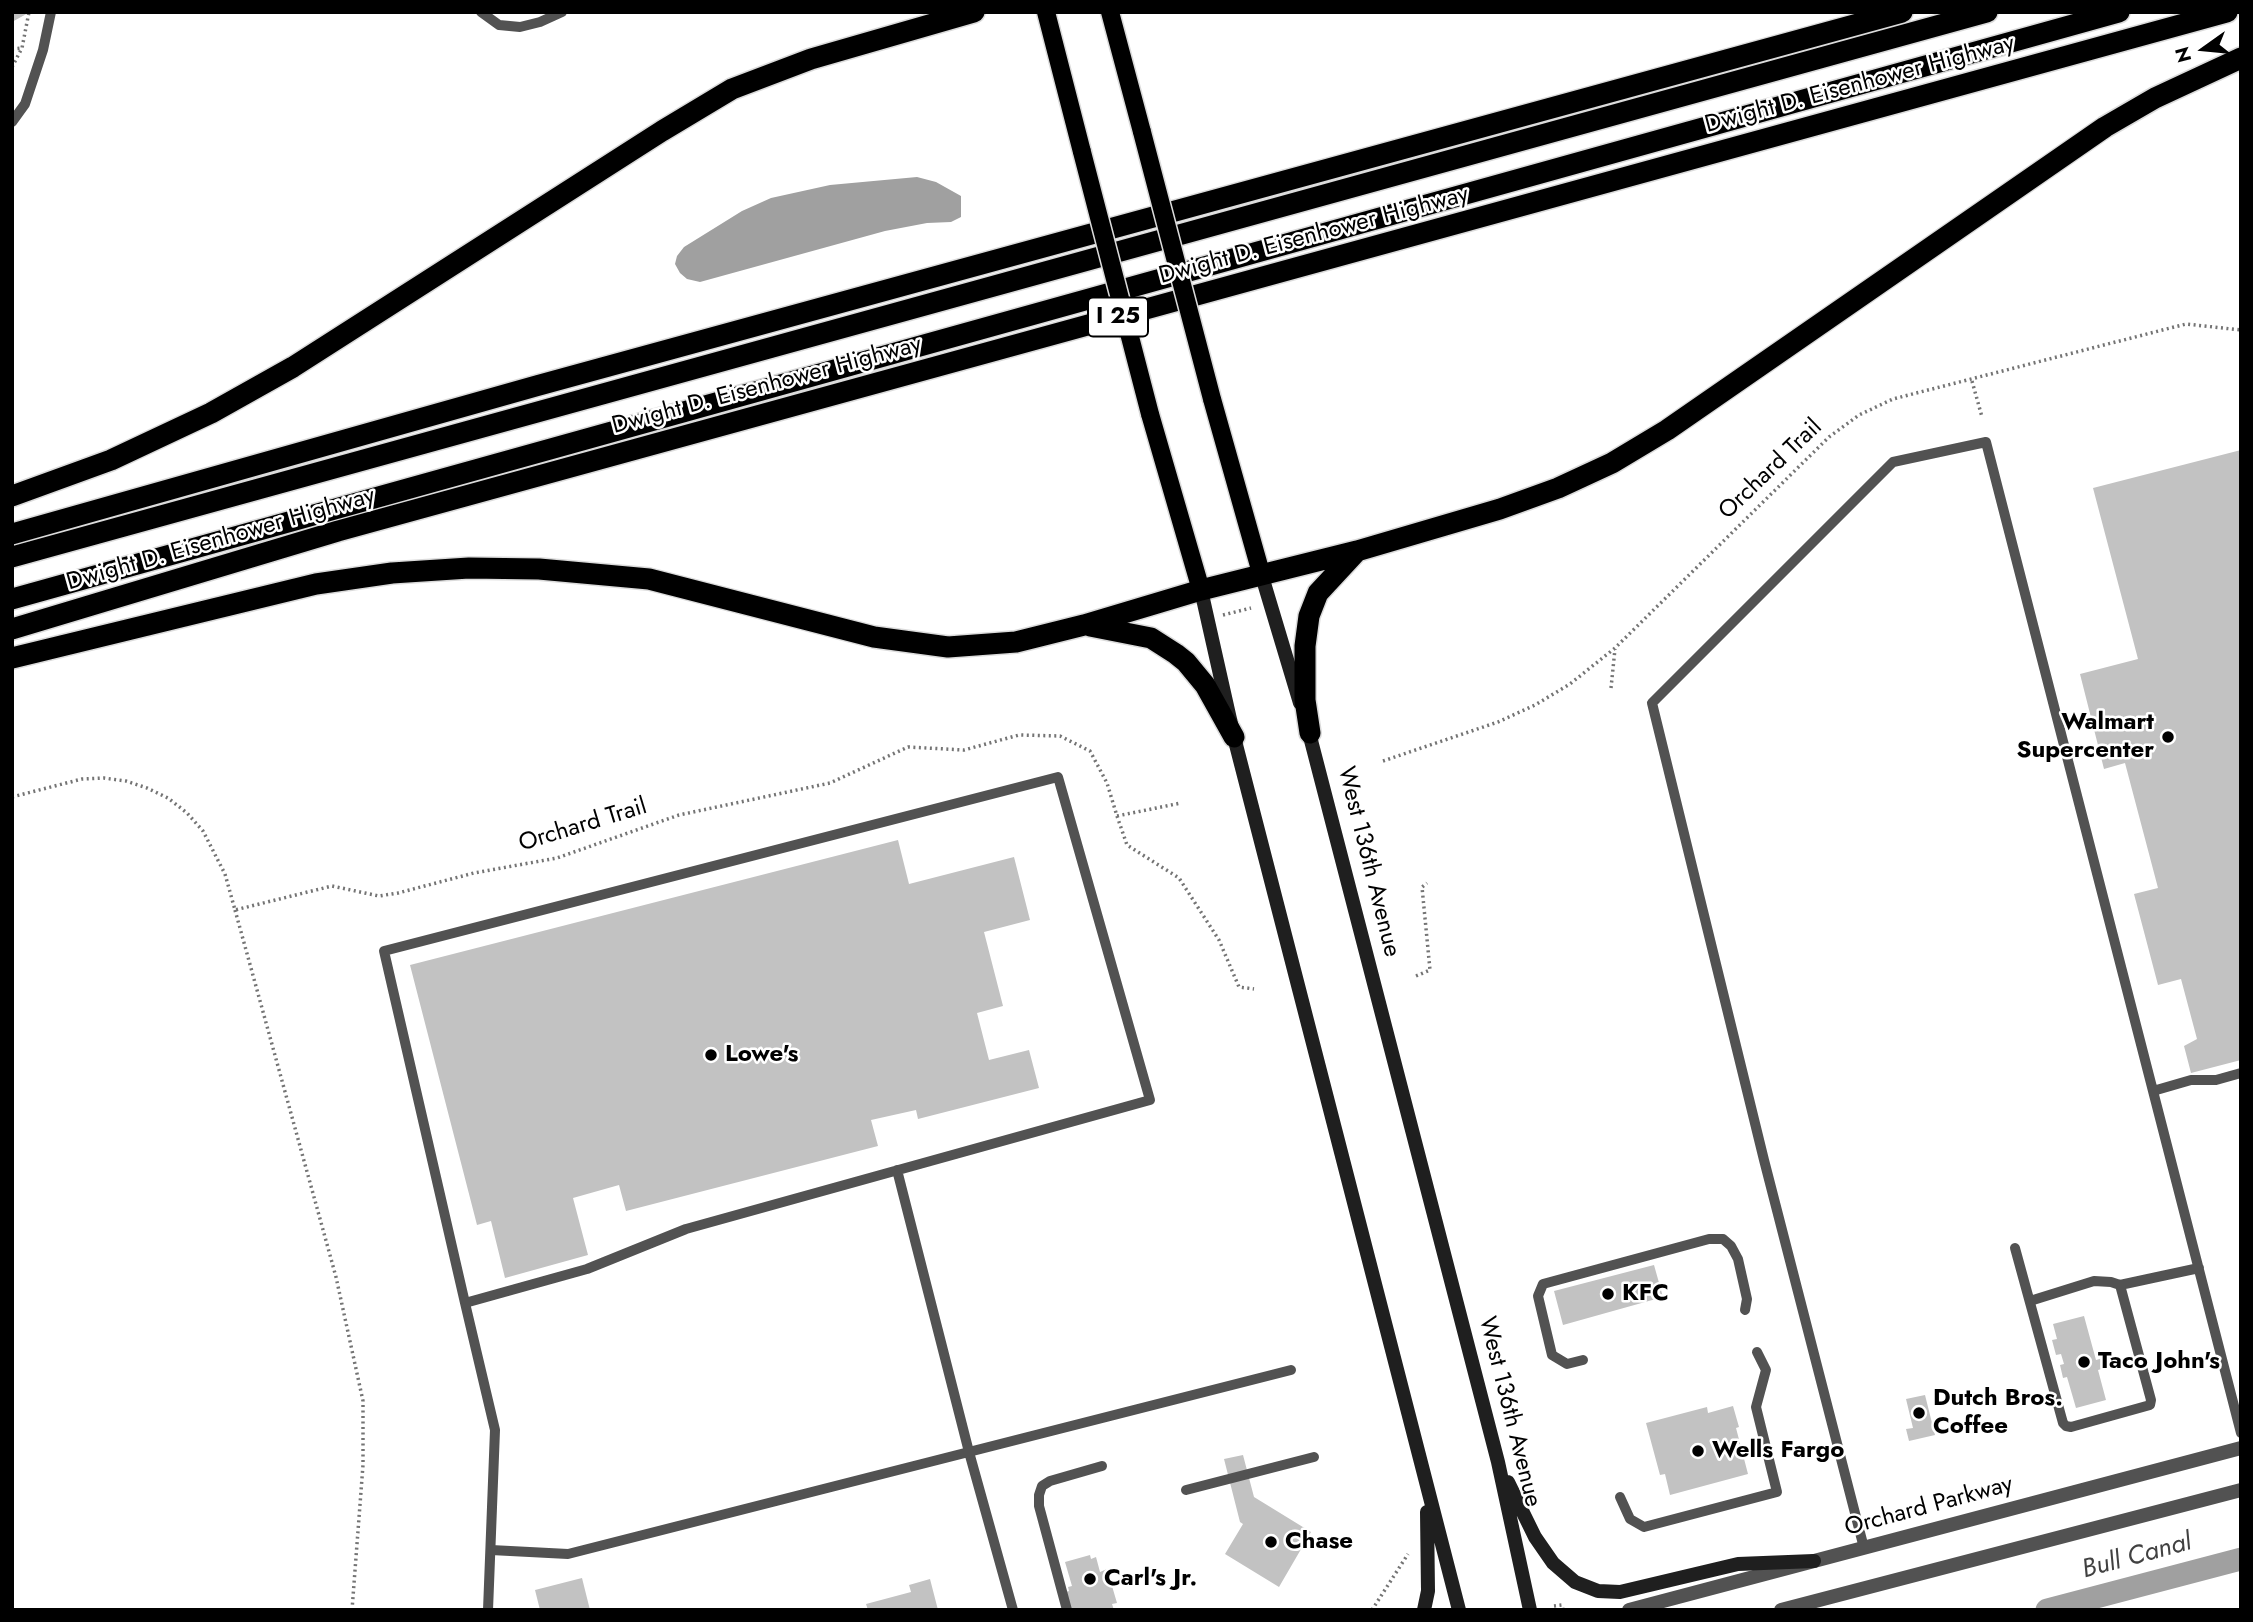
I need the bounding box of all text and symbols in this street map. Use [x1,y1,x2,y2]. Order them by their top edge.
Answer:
north arrow [2169,14,2239,84]
street label: Dwight D. Eisenhower Highway [1702,30,2018,140]
text: N [2168,44,2198,65]
street label: Dwight D. Eisenhower Highway [1156,181,1472,291]
road number: I 25 [1088,298,1148,336]
street label: Dwight D. Eisenhower Highway [609,331,925,441]
street label: Orchard Trail [1713,414,1829,526]
street label: Dwight D. Eisenhower Highway [63,482,379,598]
place label: Walmart Supercenter [2016,709,2154,765]
marker: Walmart Supercenter [2160,729,2176,745]
street label: West 136th Avenue [1330,764,1406,960]
street label: Orchard Trail [516,793,650,859]
place label: Lowe's [725,1041,798,1069]
marker: Lowe's [703,1047,719,1063]
place label: KFC [1622,1280,1669,1308]
marker: KFC [1600,1286,1616,1302]
street label: West 136th Avenue [1471,1314,1547,1510]
place label: Taco John's [2098,1348,2220,1376]
marker: Taco John's [2076,1354,2092,1370]
place label: Dutch Bros. Coffee [1933,1385,2063,1441]
marker: Dutch Bros. Coffee [1911,1405,1927,1421]
place label: Wells Fargo [1712,1437,1844,1465]
marker: Wells Fargo [1690,1443,1706,1459]
street label: Orchard Parkway [1842,1471,2016,1543]
water label: Bull Canal [2079,1527,2195,1587]
place label: Chase [1285,1528,1353,1556]
marker: Chase [1263,1534,1279,1550]
place label: Carl's Jr. [1104,1565,1197,1593]
marker: Carl's Jr. [1082,1571,1098,1587]

